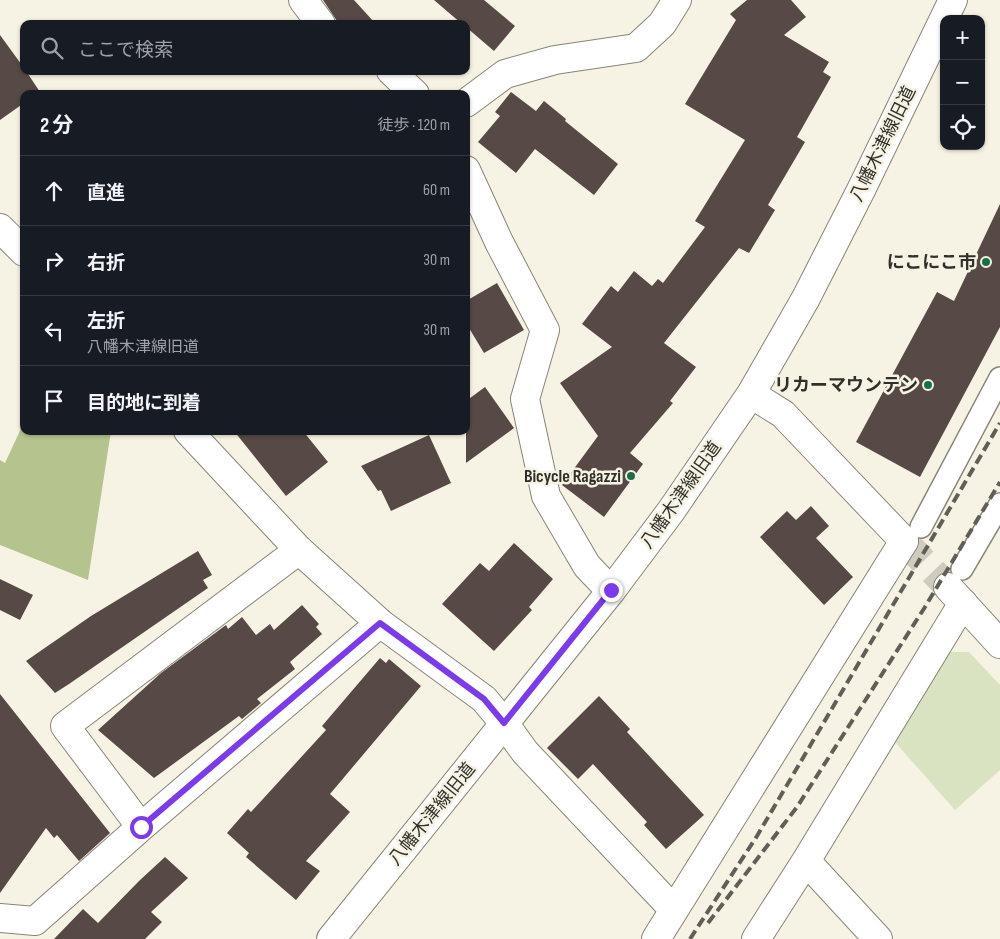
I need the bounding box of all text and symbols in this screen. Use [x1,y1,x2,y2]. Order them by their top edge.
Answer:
map controls [940,15,985,150]
button: + [940,15,985,60]
search box [20,20,470,75]
icon: search [38,34,66,62]
text: ここで検索 [78,39,173,62]
button: − [940,60,985,105]
street label: 八幡木津線旧道 [846,83,920,205]
button: locate [940,105,985,150]
text: 2 分 [40,113,73,138]
text: 徒歩 · 120 m [377,116,450,135]
icon: ahead [40,177,68,205]
text: 60 m [423,181,450,200]
text: 直進 [87,182,125,205]
icon: right [40,247,68,275]
text: 30 m [423,251,450,270]
text: 右折 [87,252,125,275]
place label: にこにこ市 [887,252,976,273]
marker: にこにこ市 [980,256,992,268]
text: 左折 [87,310,125,333]
icon: left [40,317,68,345]
text: 30 m [423,321,450,340]
text: 八幡木津線旧道 [87,338,199,357]
place label: リカーマウンテン [774,375,918,396]
marker: リカーマウンテン [922,379,934,391]
icon: arrive [40,387,68,415]
text: 目的地に到着 [87,392,201,415]
street label: 八幡木津線旧道 [636,437,726,553]
place label: Bicycle Ragazzi [524,466,621,487]
marker: Bicycle Ragazzi [625,470,637,482]
route end [600,579,623,602]
street label: 八幡木津線旧道 [384,758,480,870]
route start [130,816,153,839]

